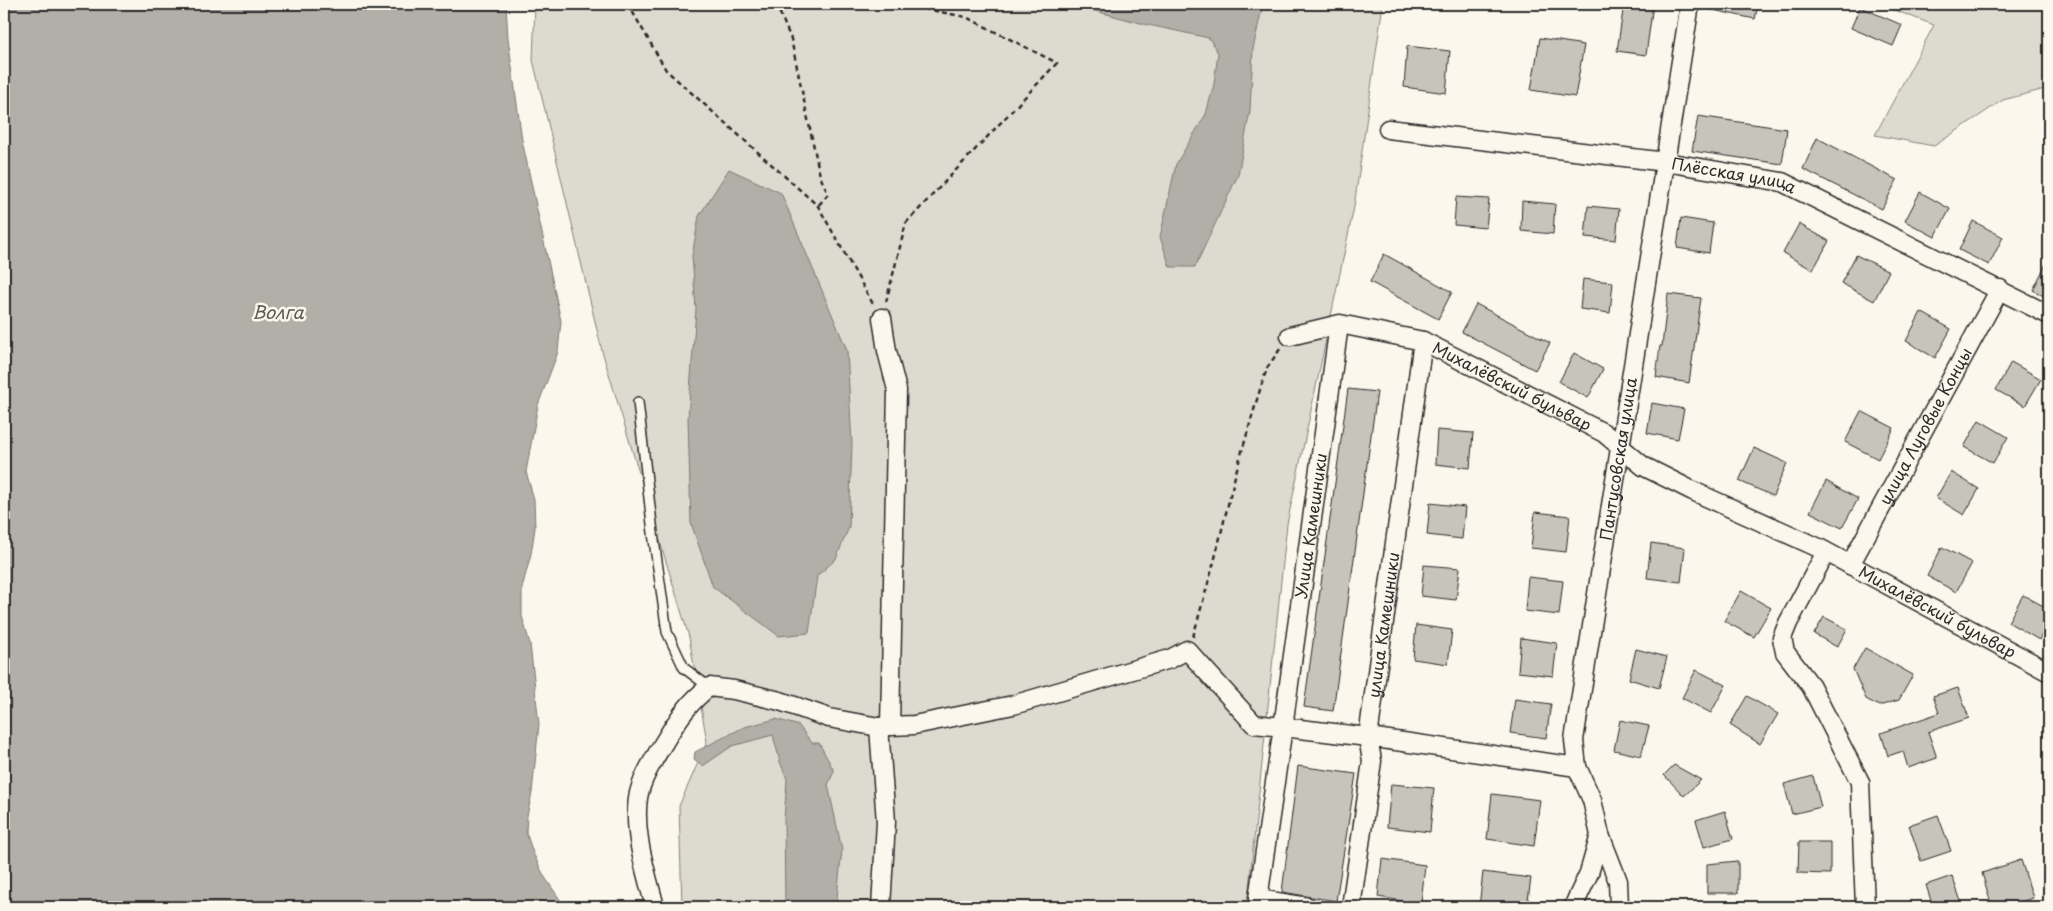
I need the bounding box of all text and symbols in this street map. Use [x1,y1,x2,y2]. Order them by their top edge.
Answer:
street label: Плёсская улица [1670,150,1801,198]
water label: Волга [252,298,304,325]
street label: Михалёвский бульвар [1429,335,1596,436]
street label: улица Луговые Концы [1872,343,1977,509]
street label: Пантусовская улица [1593,376,1642,542]
street label: Улица Камешники [1288,451,1332,600]
street label: улица Камешники [1361,550,1405,699]
street label: Михалёвский бульвар [1855,559,2021,663]

